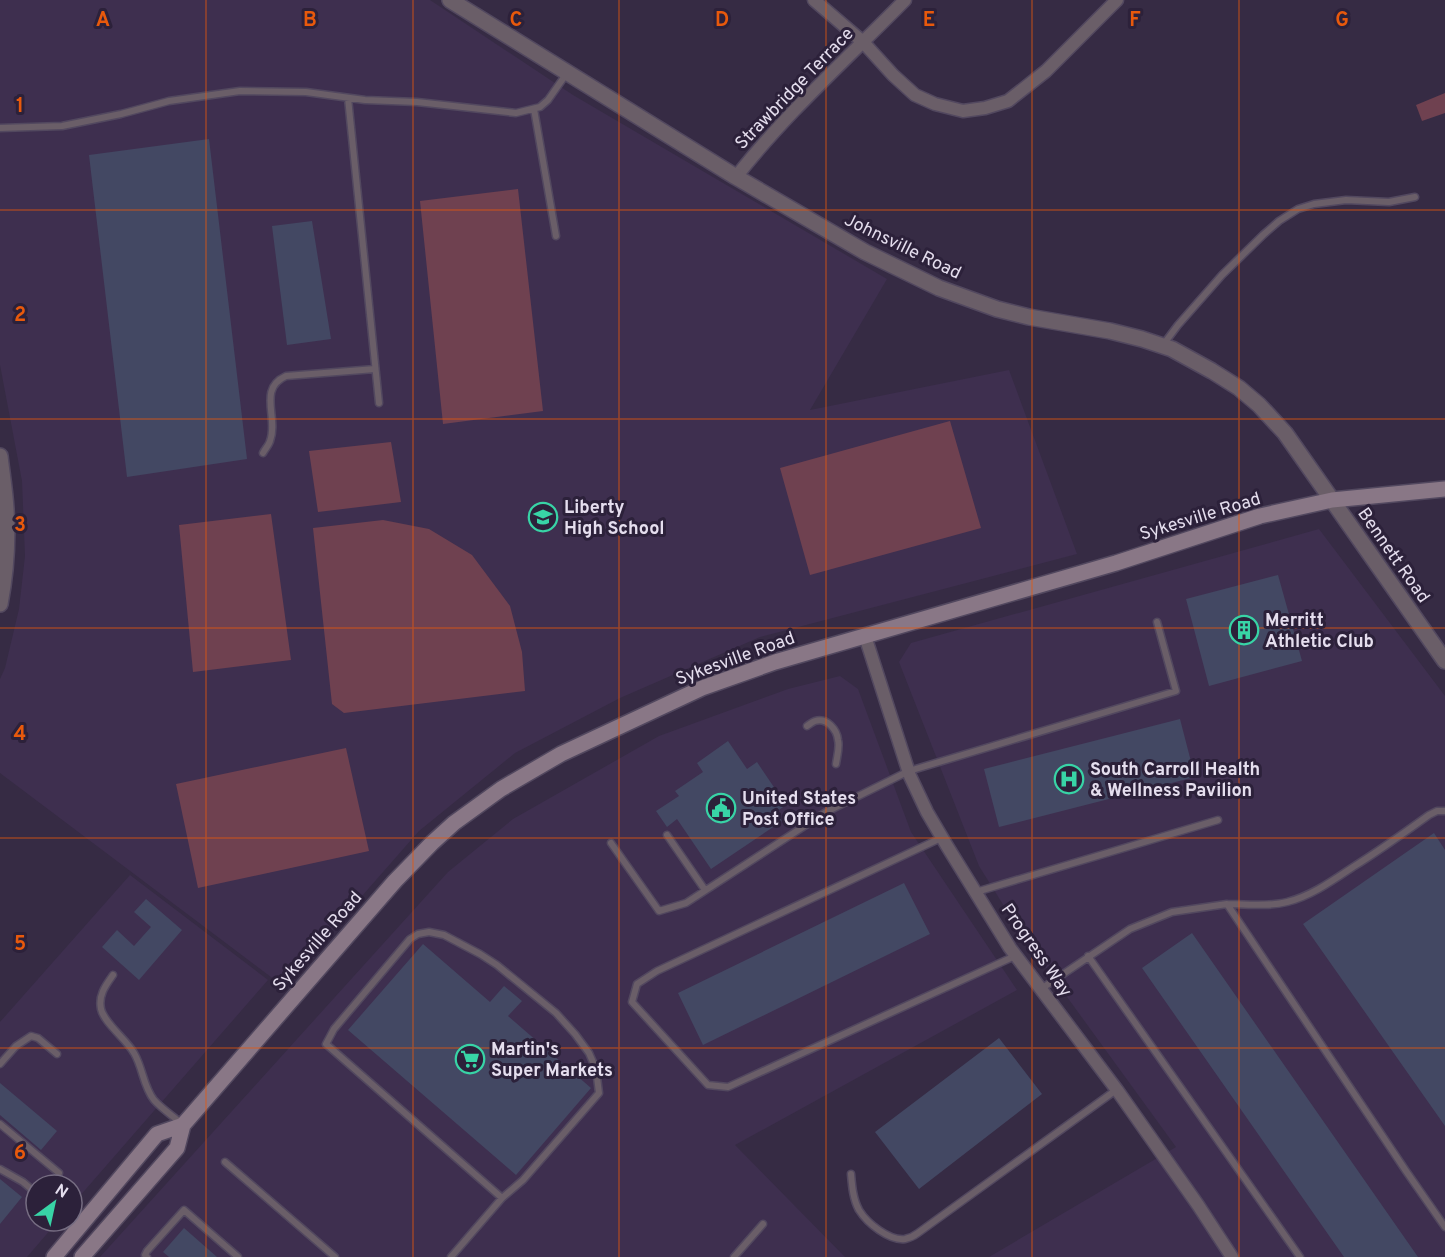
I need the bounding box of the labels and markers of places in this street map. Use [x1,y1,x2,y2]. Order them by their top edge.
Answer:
place label: Liberty High School [564,497,665,541]
school or university icon: Liberty High School [527,501,559,533]
place label: Merritt Athletic Club [1265,610,1374,654]
building icon: Merritt Athletic Club [1228,614,1260,646]
place label: South Carroll Health & Wellness Pavilion [1090,759,1260,803]
hospital icon: South Carroll Health & Wellness Pavilion [1053,763,1085,795]
place label: United States Post Office [742,788,856,832]
public building icon: United States Post Office [705,792,737,824]
place label: Martin's Super Markets [491,1039,613,1083]
supermarket icon: Martin's Super Markets [454,1043,486,1075]

